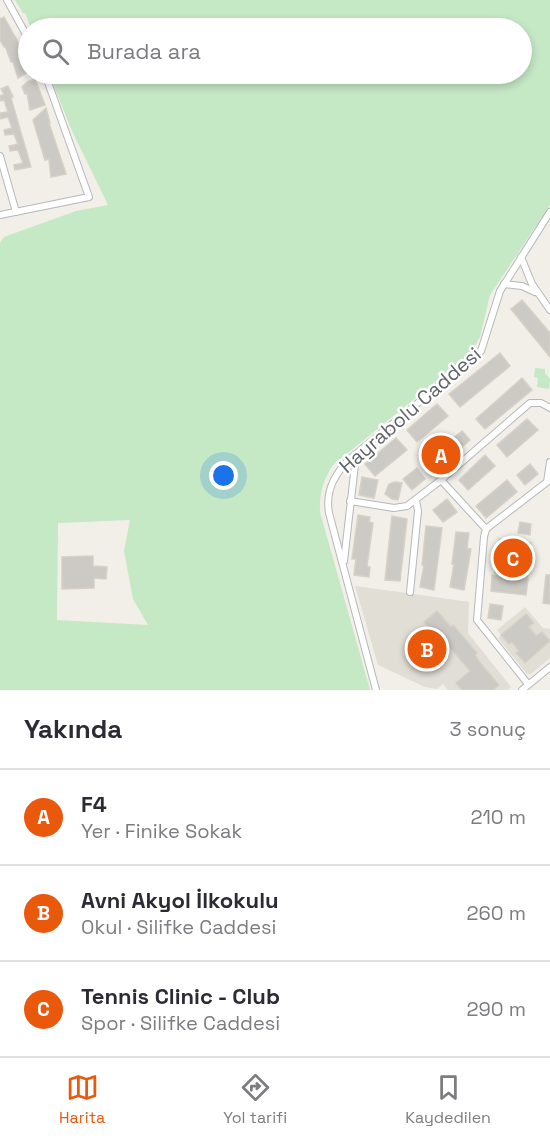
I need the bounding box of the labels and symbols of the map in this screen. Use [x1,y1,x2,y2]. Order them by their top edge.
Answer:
street label: Hayrabolu Caddesi [334,341,486,479]
pin: A [422,432,460,478]
your location [209,461,238,490]
pin: C [494,536,532,580]
pin: B [408,626,446,672]

